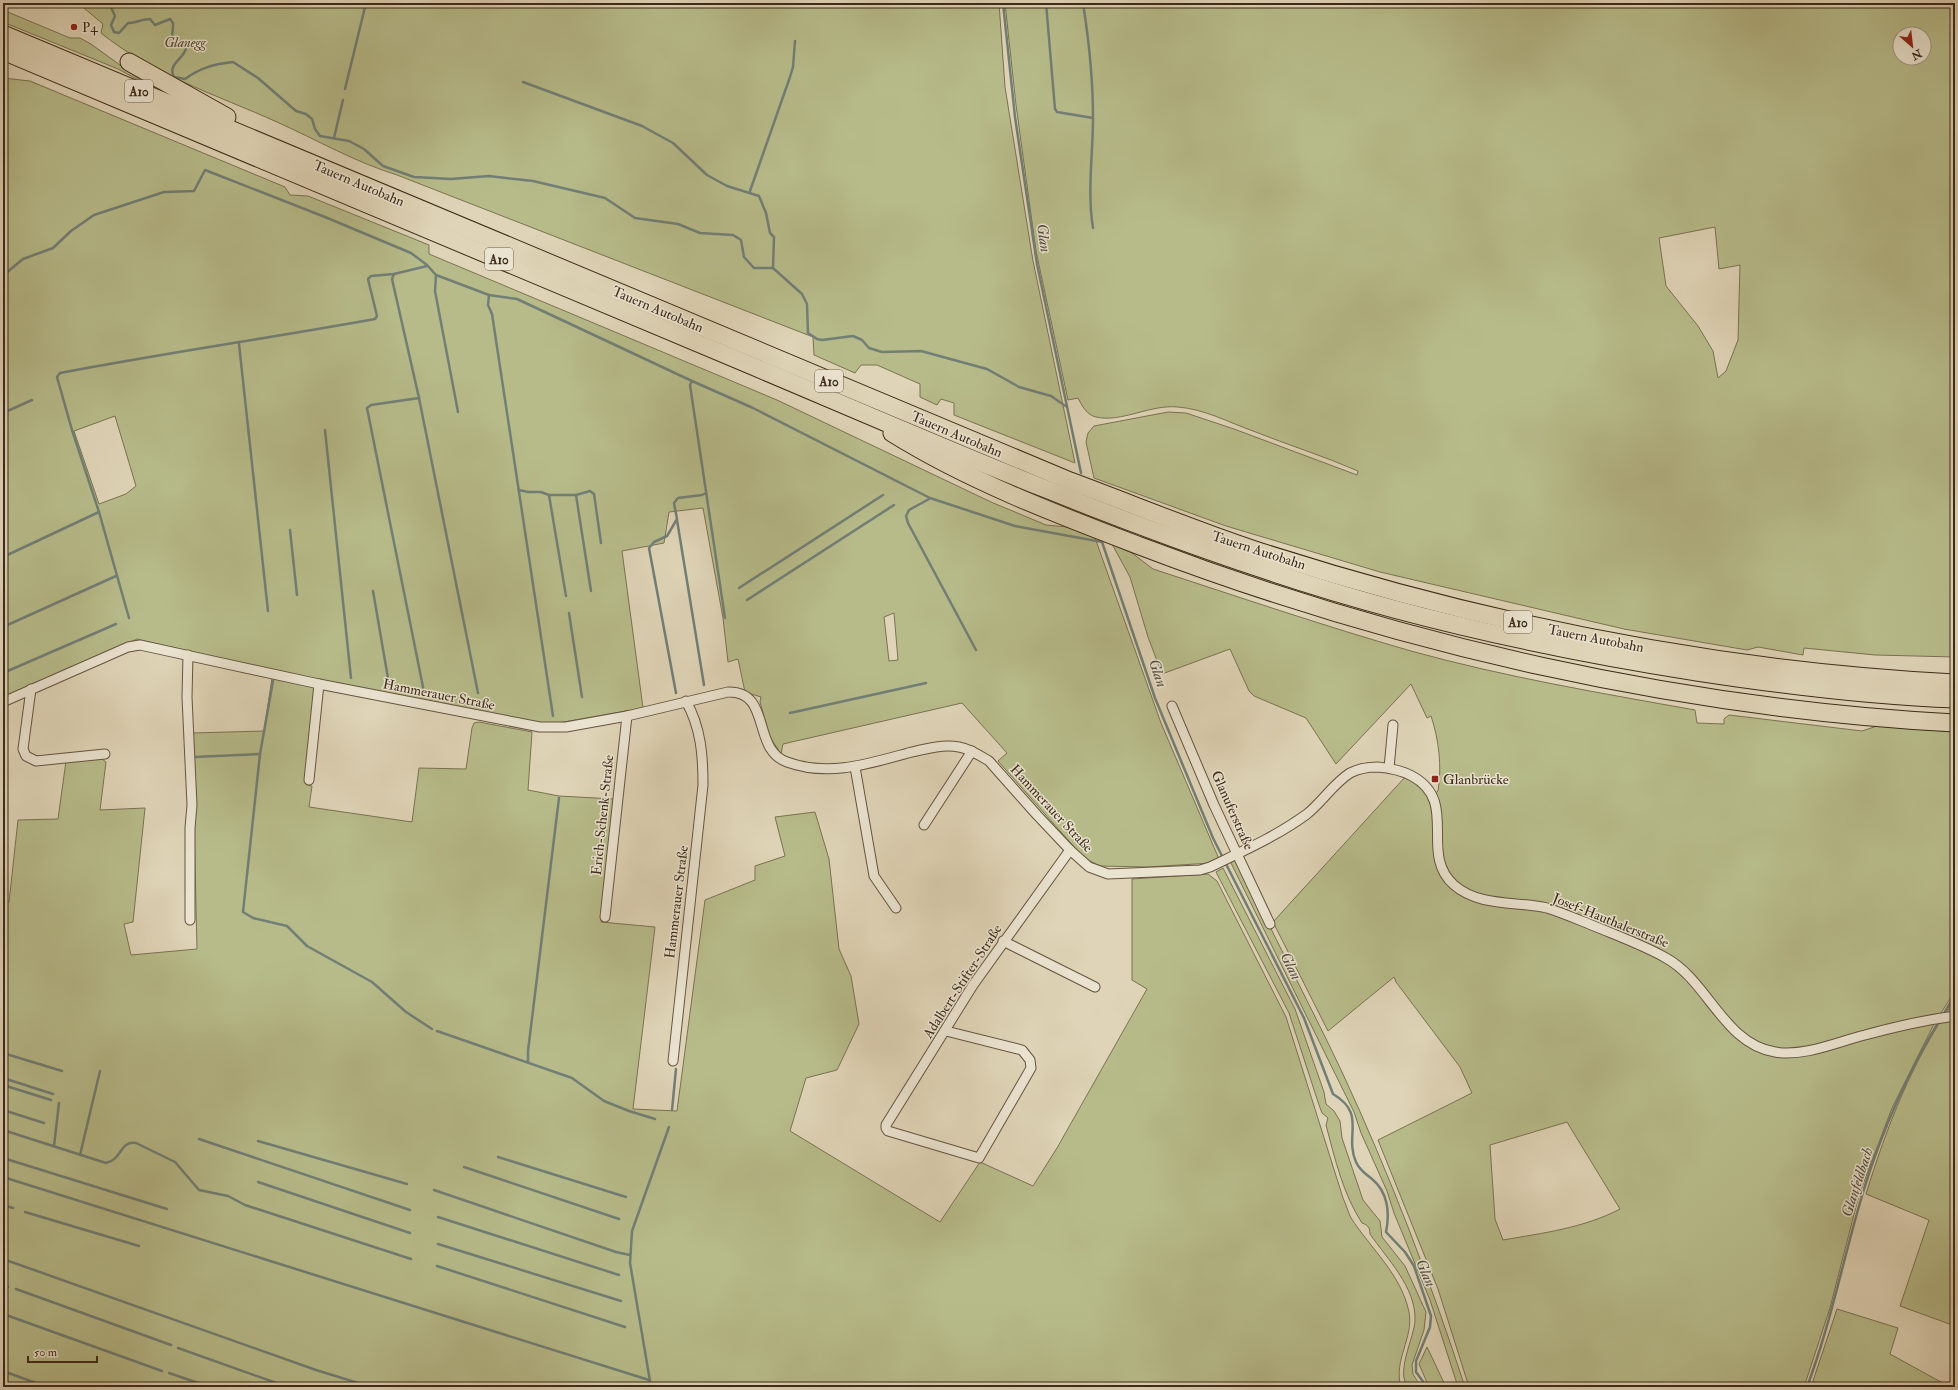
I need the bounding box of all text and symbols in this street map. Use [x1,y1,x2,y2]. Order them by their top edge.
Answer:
place label: P4 [82,19,99,36]
marker: P4 [69,22,79,32]
north arrow [1892,26,1932,66]
park label: Glanegg [164,34,207,51]
text: N [1908,46,1925,63]
road number: A10 [125,80,153,102]
street label: Tauern Autobahn [311,157,407,210]
water label: Glan [1032,223,1055,253]
road number: A10 [485,248,513,270]
street label: Tauern Autobahn [610,283,706,336]
road number: A10 [815,370,843,392]
street label: Tauern Autobahn [909,408,1005,461]
street label: Tauern Autobahn [1210,527,1308,574]
road number: A10 [1504,611,1532,633]
street label: Tauern Autobahn [1546,621,1645,656]
water label: Glan [1144,657,1171,690]
street label: Hammerauer Straße [381,675,496,714]
street label: Erich-Schenk-Straße [588,754,617,876]
street label: Hammerauer Straße [1007,761,1097,856]
street label: Glanuferstraße [1208,768,1258,852]
place label: Glanbrücke [1443,771,1509,788]
marker: Glanbrücke [1430,774,1440,784]
street label: Hammerauer Straße [661,844,692,960]
street label: Josef-Hauthalerstraße [1549,889,1671,952]
street label: Adalbert-Stifter-Straße [919,921,1006,1042]
water label: Glan [1276,949,1305,983]
water label: Glanfeldbach [1837,1145,1878,1219]
water label: Glan [1411,1256,1440,1290]
scale bar [28,1338,97,1364]
text: 50 m [34,1345,58,1360]

